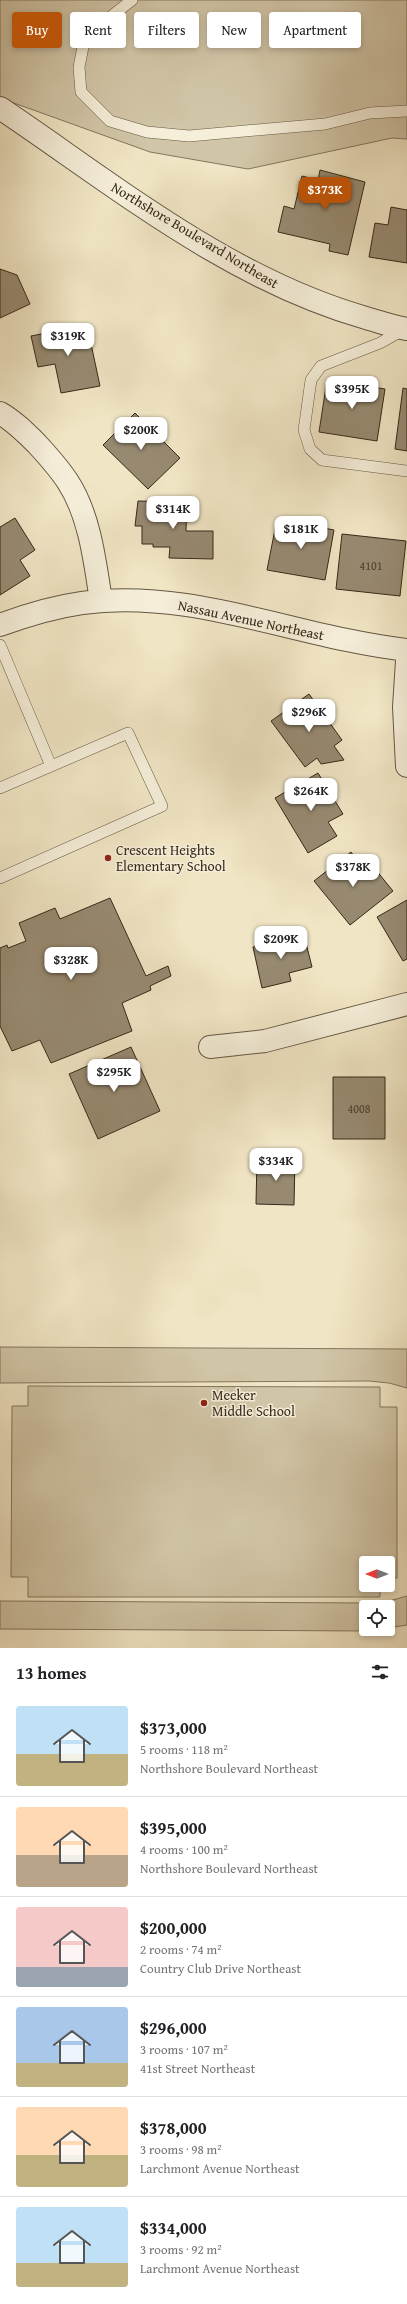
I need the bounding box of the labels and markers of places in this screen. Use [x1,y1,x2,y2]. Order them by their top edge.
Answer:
pin: $373K [297,177,353,211]
pin: $319K [40,323,96,357]
pin: $395K [324,376,380,410]
pin: $200K [113,417,169,451]
pin: $314K [145,496,201,530]
pin: $181K [273,516,329,550]
pin: $296K [281,699,337,733]
pin: $264K [283,778,339,812]
place label: Crescent Heights Elementary School [116,840,226,876]
marker: Crescent Heights Elementary School [103,853,113,863]
pin: $378K [325,854,381,888]
pin: $209K [253,926,309,960]
pin: $328K [43,947,99,981]
pin: $295K [86,1059,142,1093]
pin: $334K [248,1148,304,1182]
place label: Meeker Middle School [212,1385,295,1421]
marker: Meeker Middle School [199,1398,209,1408]

